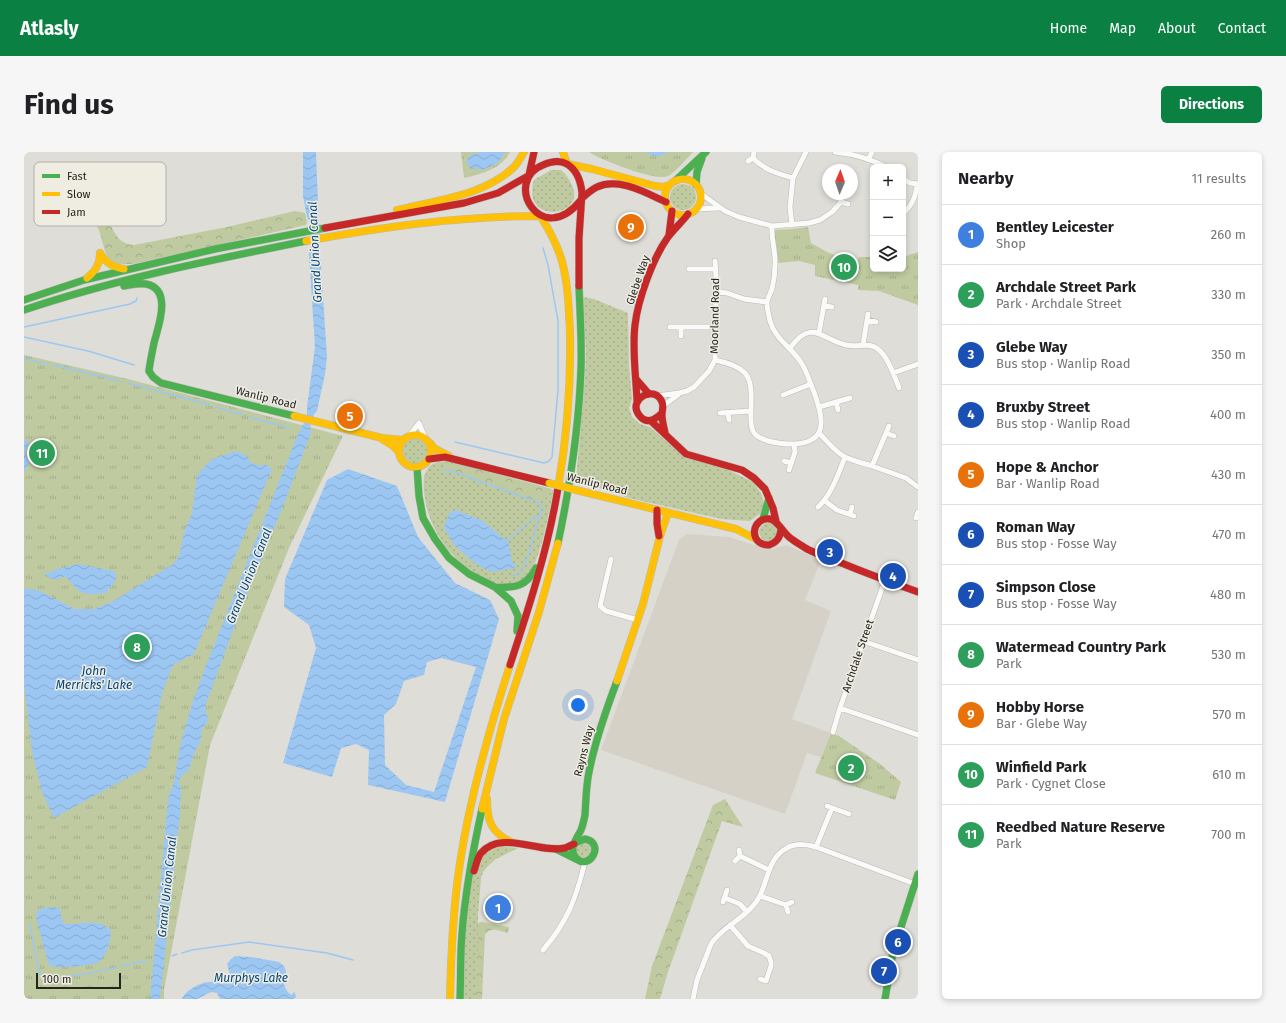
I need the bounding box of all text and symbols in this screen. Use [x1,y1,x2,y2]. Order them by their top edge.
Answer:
text: Atlasly [20,17,79,40]
text: Home [1050,20,1087,37]
text: Map [1109,20,1136,37]
text: About [1158,20,1196,37]
text: Contact [1218,20,1266,37]
button: Directions [1161,86,1262,123]
text: Find us [24,88,114,121]
legend [34,162,166,226]
north arrow [822,164,858,200]
map controls [870,164,906,272]
button: + [870,164,906,200]
text: Nearby [958,168,1013,189]
text: Fast [67,170,87,183]
text: 11 results [1192,171,1246,186]
text: Slow [67,188,91,201]
button: − [870,200,906,236]
water label: Grand Union Canal [305,201,325,303]
text: Jam [67,206,86,219]
pin: 9 [618,212,644,242]
text: Bentley Leicester [996,218,1114,236]
text: 1 [968,227,974,242]
text: 260 m [1211,227,1246,242]
button: layers [870,236,906,272]
text: Shop [996,236,1026,251]
pin: 10 [831,252,857,282]
street label: Glebe Way [623,253,653,306]
street label: Moorland Road [708,278,722,354]
text: Archdale Street Park [996,278,1136,296]
text: 2 [968,287,974,302]
text: 330 m [1211,287,1246,302]
text: Park · Archdale Street [996,296,1122,311]
text: Glebe Way [996,338,1067,356]
text: 3 [968,347,974,362]
text: 350 m [1211,347,1246,362]
text: Bus stop · Wanlip Road [996,356,1131,371]
street label: Wanlip Road [234,384,298,412]
text: Bruxby Street [996,398,1090,416]
pin: 5 [337,401,363,431]
text: 4 [967,407,975,422]
text: 400 m [1210,407,1246,422]
text: Bus stop · Wanlip Road [996,416,1131,431]
pin: 11 [29,438,55,468]
text: Hope & Anchor [996,458,1099,476]
text: 5 [968,467,974,482]
text: 430 m [1211,467,1246,482]
street label: Wanlip Road [565,470,629,498]
text: Bar · Wanlip Road [996,476,1100,491]
text: Roman Way [996,518,1075,536]
water label: Grand Union Canal [224,526,274,626]
text: 6 [967,527,975,542]
text: 470 m [1212,527,1246,542]
text: Bus stop · Fosse Way [996,536,1117,551]
pin: 3 [817,537,843,567]
pin: 4 [880,561,906,591]
text: Simpson Close [996,578,1096,596]
text: 7 [968,587,974,602]
text: 480 m [1210,587,1246,602]
text: Bus stop · Fosse Way [996,596,1117,611]
street label: Archdale Street [839,618,877,694]
pin: 8 [124,632,150,662]
text: Watermead Country Park [996,638,1166,656]
text: 8 [967,647,975,662]
text: 530 m [1211,647,1246,662]
text: Park [996,656,1022,671]
water label: John Merricks' Lake [56,664,132,692]
your location [568,695,588,715]
text: Hobby Horse [996,698,1084,716]
text: 9 [967,707,975,722]
text: 570 m [1212,707,1246,722]
text: Bar · Glebe Way [996,716,1087,731]
street label: Rayns Way [571,724,597,778]
pin: 2 [838,753,864,783]
text: Winfield Park [996,758,1087,776]
text: 10 [964,767,978,782]
text: 610 m [1212,767,1246,782]
text: Park · Cygnet Close [996,776,1106,791]
text: Reedbed Nature Reserve [996,818,1165,836]
text: 11 [965,827,977,842]
text: 700 m [1211,827,1246,842]
water label: Grand Union Canal [155,836,179,938]
text: Park [996,836,1022,851]
pin: 1 [485,893,511,923]
pin: 6 [885,927,911,957]
pin: 7 [871,956,897,986]
scale bar [36,971,121,990]
water label: Murphys Lake [214,971,288,985]
text: 100 m [42,973,71,986]

